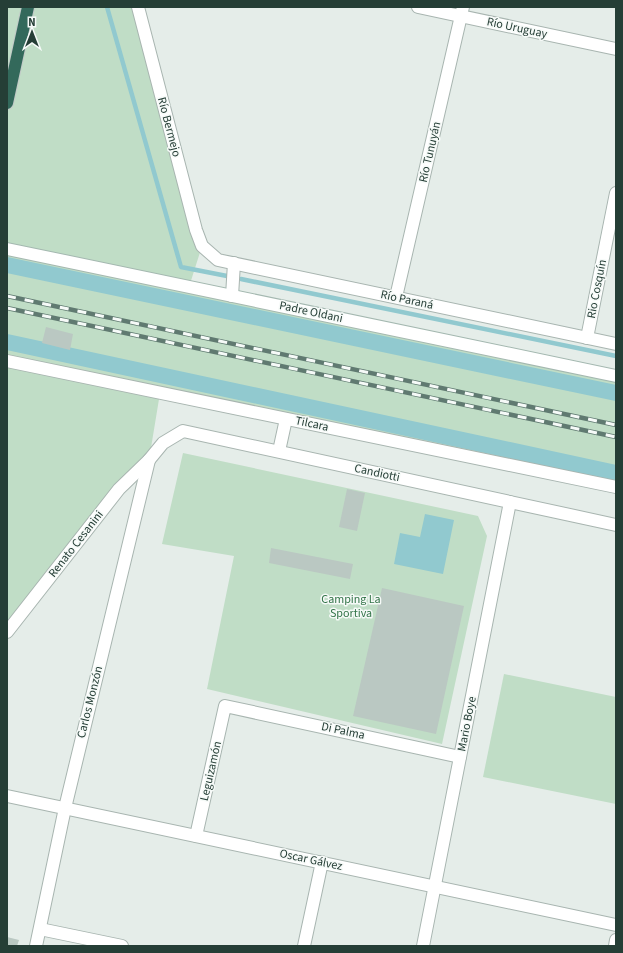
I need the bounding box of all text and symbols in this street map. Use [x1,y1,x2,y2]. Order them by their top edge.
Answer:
north arrow [12,12,52,52]
street label: Río Uruguay [485,13,549,43]
text: N [28,15,36,30]
street label: Río Bermejo [153,95,185,159]
street label: Río Tunuyán [415,120,445,184]
street label: Rio Cosquín [583,258,611,320]
street label: Río Paraná [379,286,435,314]
street label: Padre Oldani [278,297,344,327]
street label: Tilcara [294,412,330,436]
street label: Candiotti [353,460,401,486]
street label: Renato Cesanini [44,507,108,581]
park label: Camping La Sportiva [321,591,381,622]
street label: Carlos Monzón [73,664,107,740]
street label: Mario Boye [453,695,481,753]
street label: Di Palma [320,718,366,744]
street label: Leguizamón [196,739,226,803]
street label: Oscar Gálvez [278,845,344,875]

